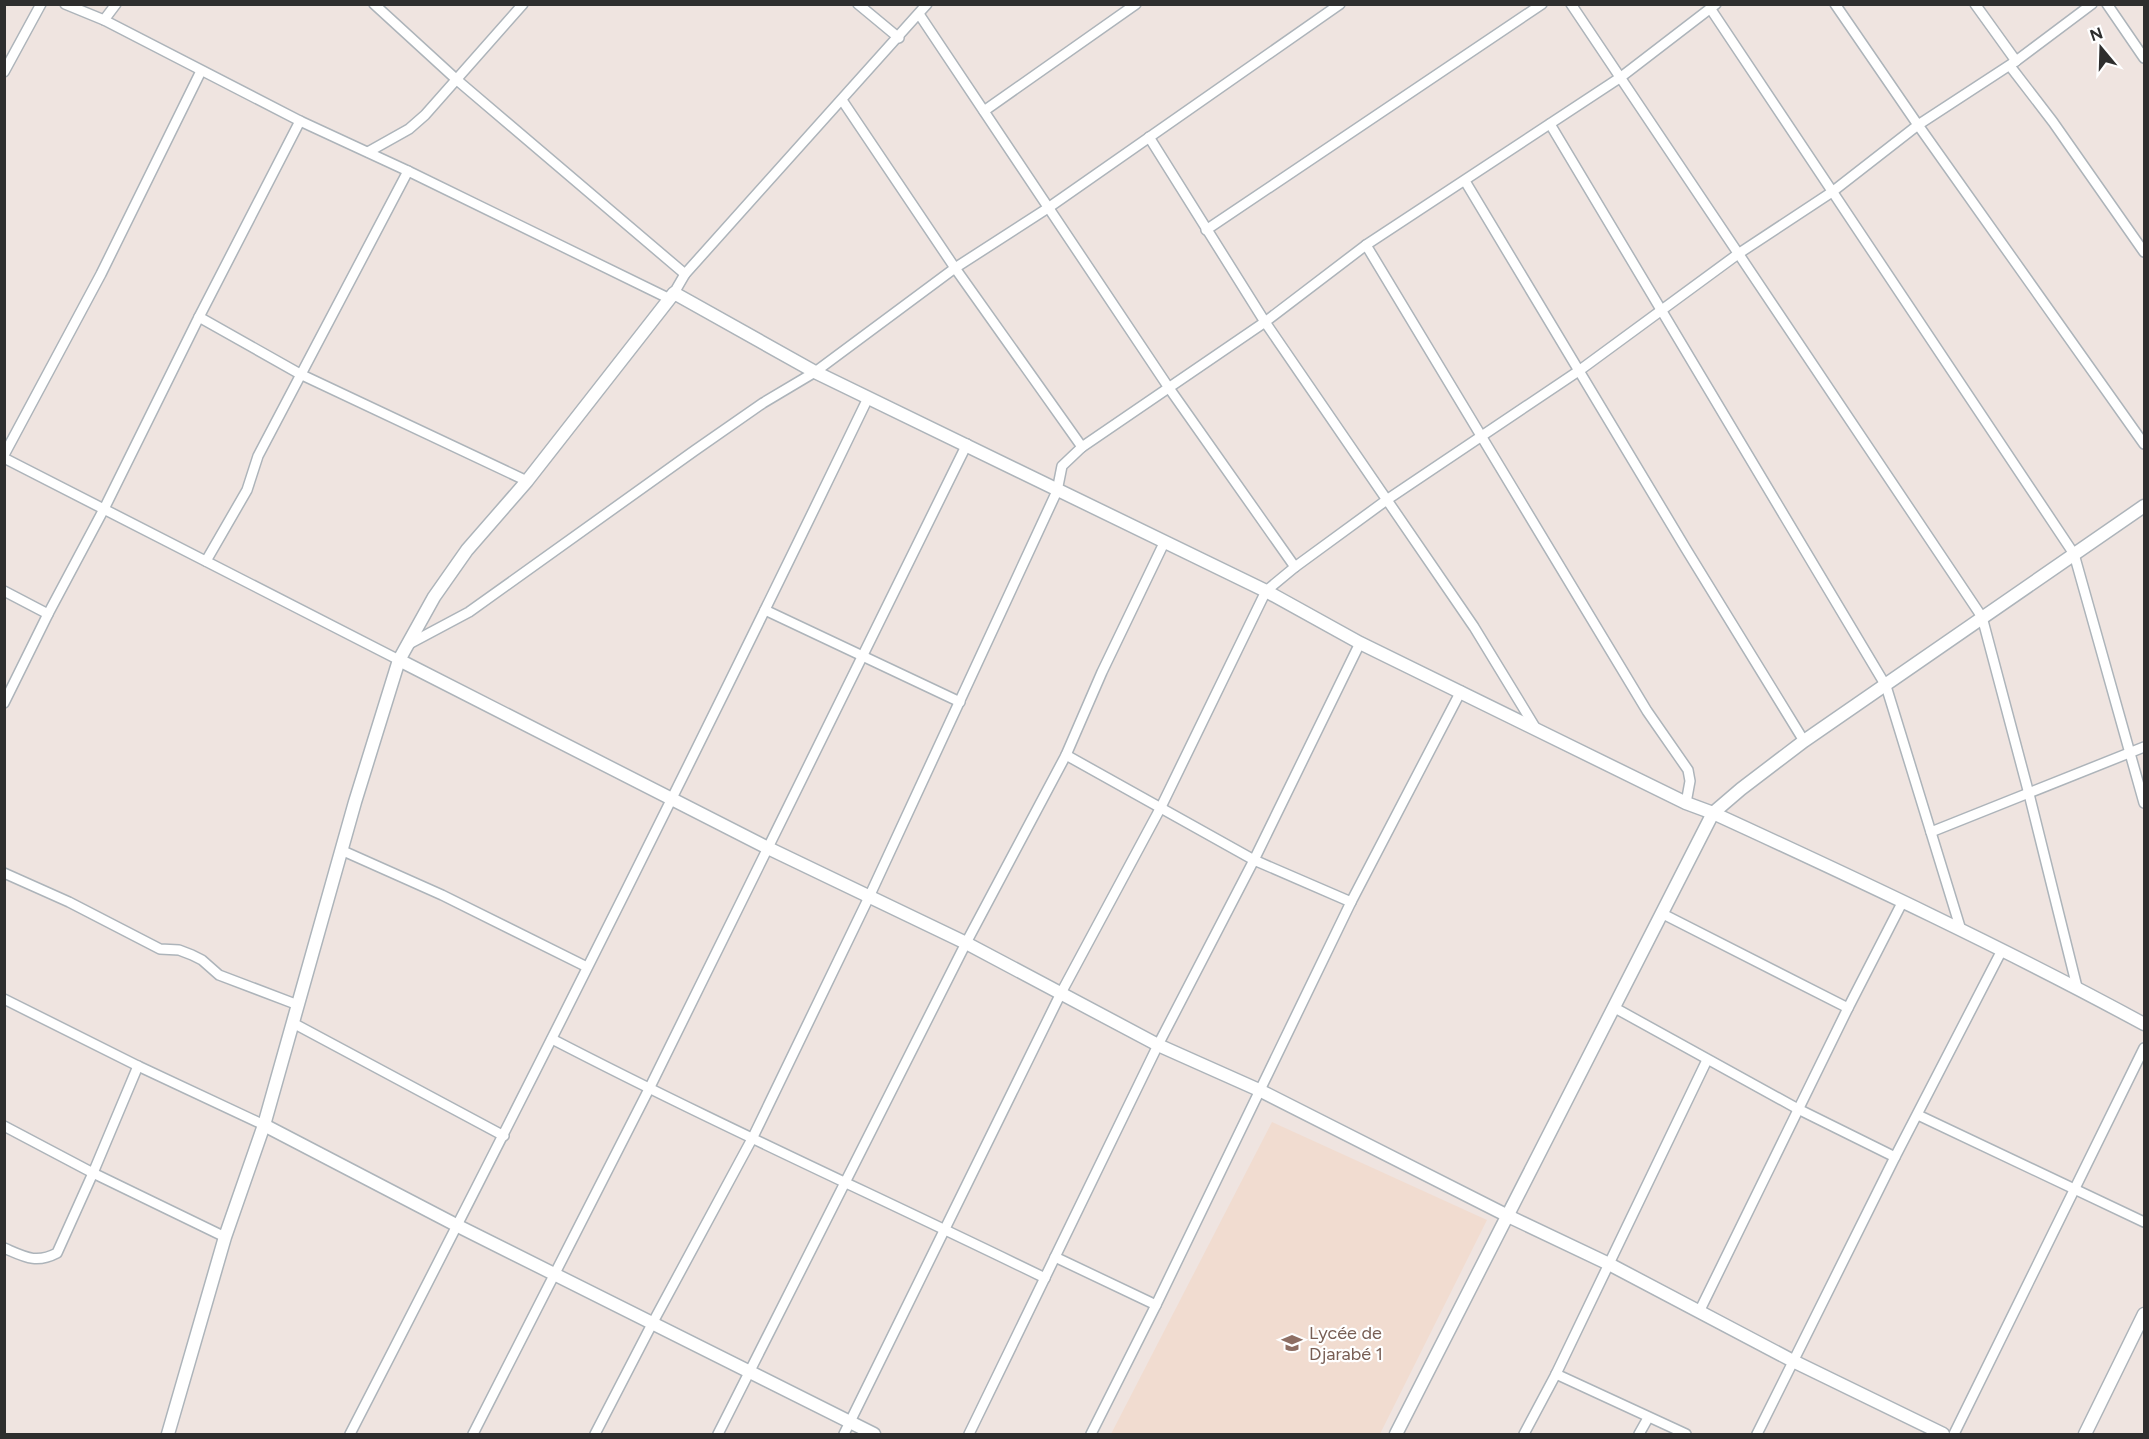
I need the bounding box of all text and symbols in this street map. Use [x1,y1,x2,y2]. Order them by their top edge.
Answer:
north arrow [2071,18,2131,78]
text: N [2087,23,2105,45]
place label: Lycée de Djarabé 1 [1309,1322,1383,1365]
school or university icon: Lycée de Djarabé 1 [1280,1331,1304,1355]

